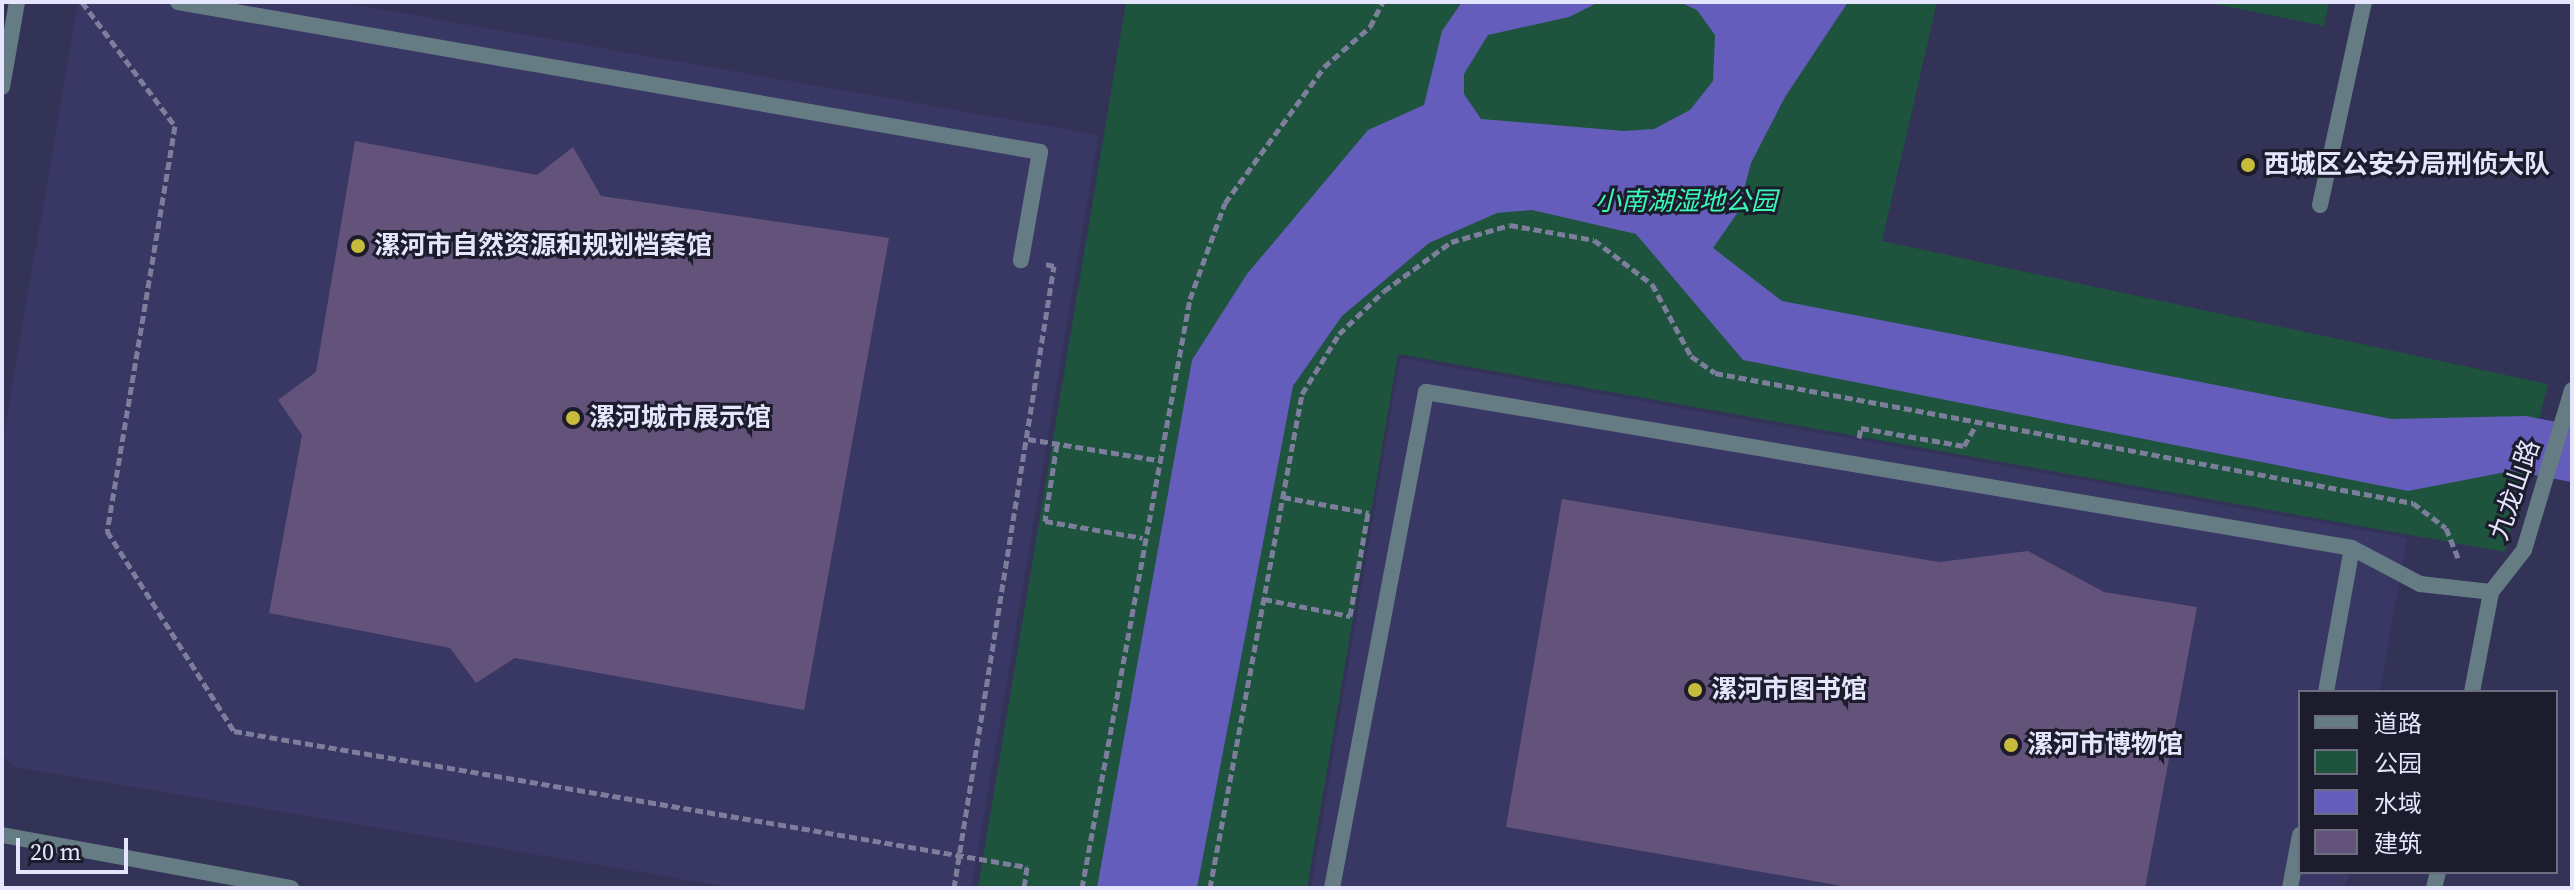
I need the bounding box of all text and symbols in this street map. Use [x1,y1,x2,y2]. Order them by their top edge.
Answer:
place label: 西城区公安分局刑侦大队 [2264,149,2550,181]
marker: 西城区公安分局刑侦大队 [2239,156,2257,174]
park label: 小南湖湿地公园 [1595,186,1777,218]
place label: 漯河市自然资源和规划档案馆 [374,230,712,262]
marker: 漯河市自然资源和规划档案馆 [349,237,367,255]
place label: 漯河城市展示馆 [589,402,771,434]
marker: 漯河城市展示馆 [564,409,582,427]
street label: 九龙山路 [2483,436,2547,544]
place label: 漯河市图书馆 [1711,674,1867,706]
marker: 漯河市图书馆 [1686,681,1704,699]
legend [2298,690,2558,874]
text: 道路 [2374,707,2422,740]
place label: 漯河市博物馆 [2027,729,2183,761]
marker: 漯河市博物馆 [2002,736,2020,754]
text: 公园 [2374,747,2422,780]
text: 水域 [2374,787,2422,820]
scale bar [20,822,132,872]
text: 建筑 [2374,827,2422,860]
text: 20 m [30,835,81,868]

